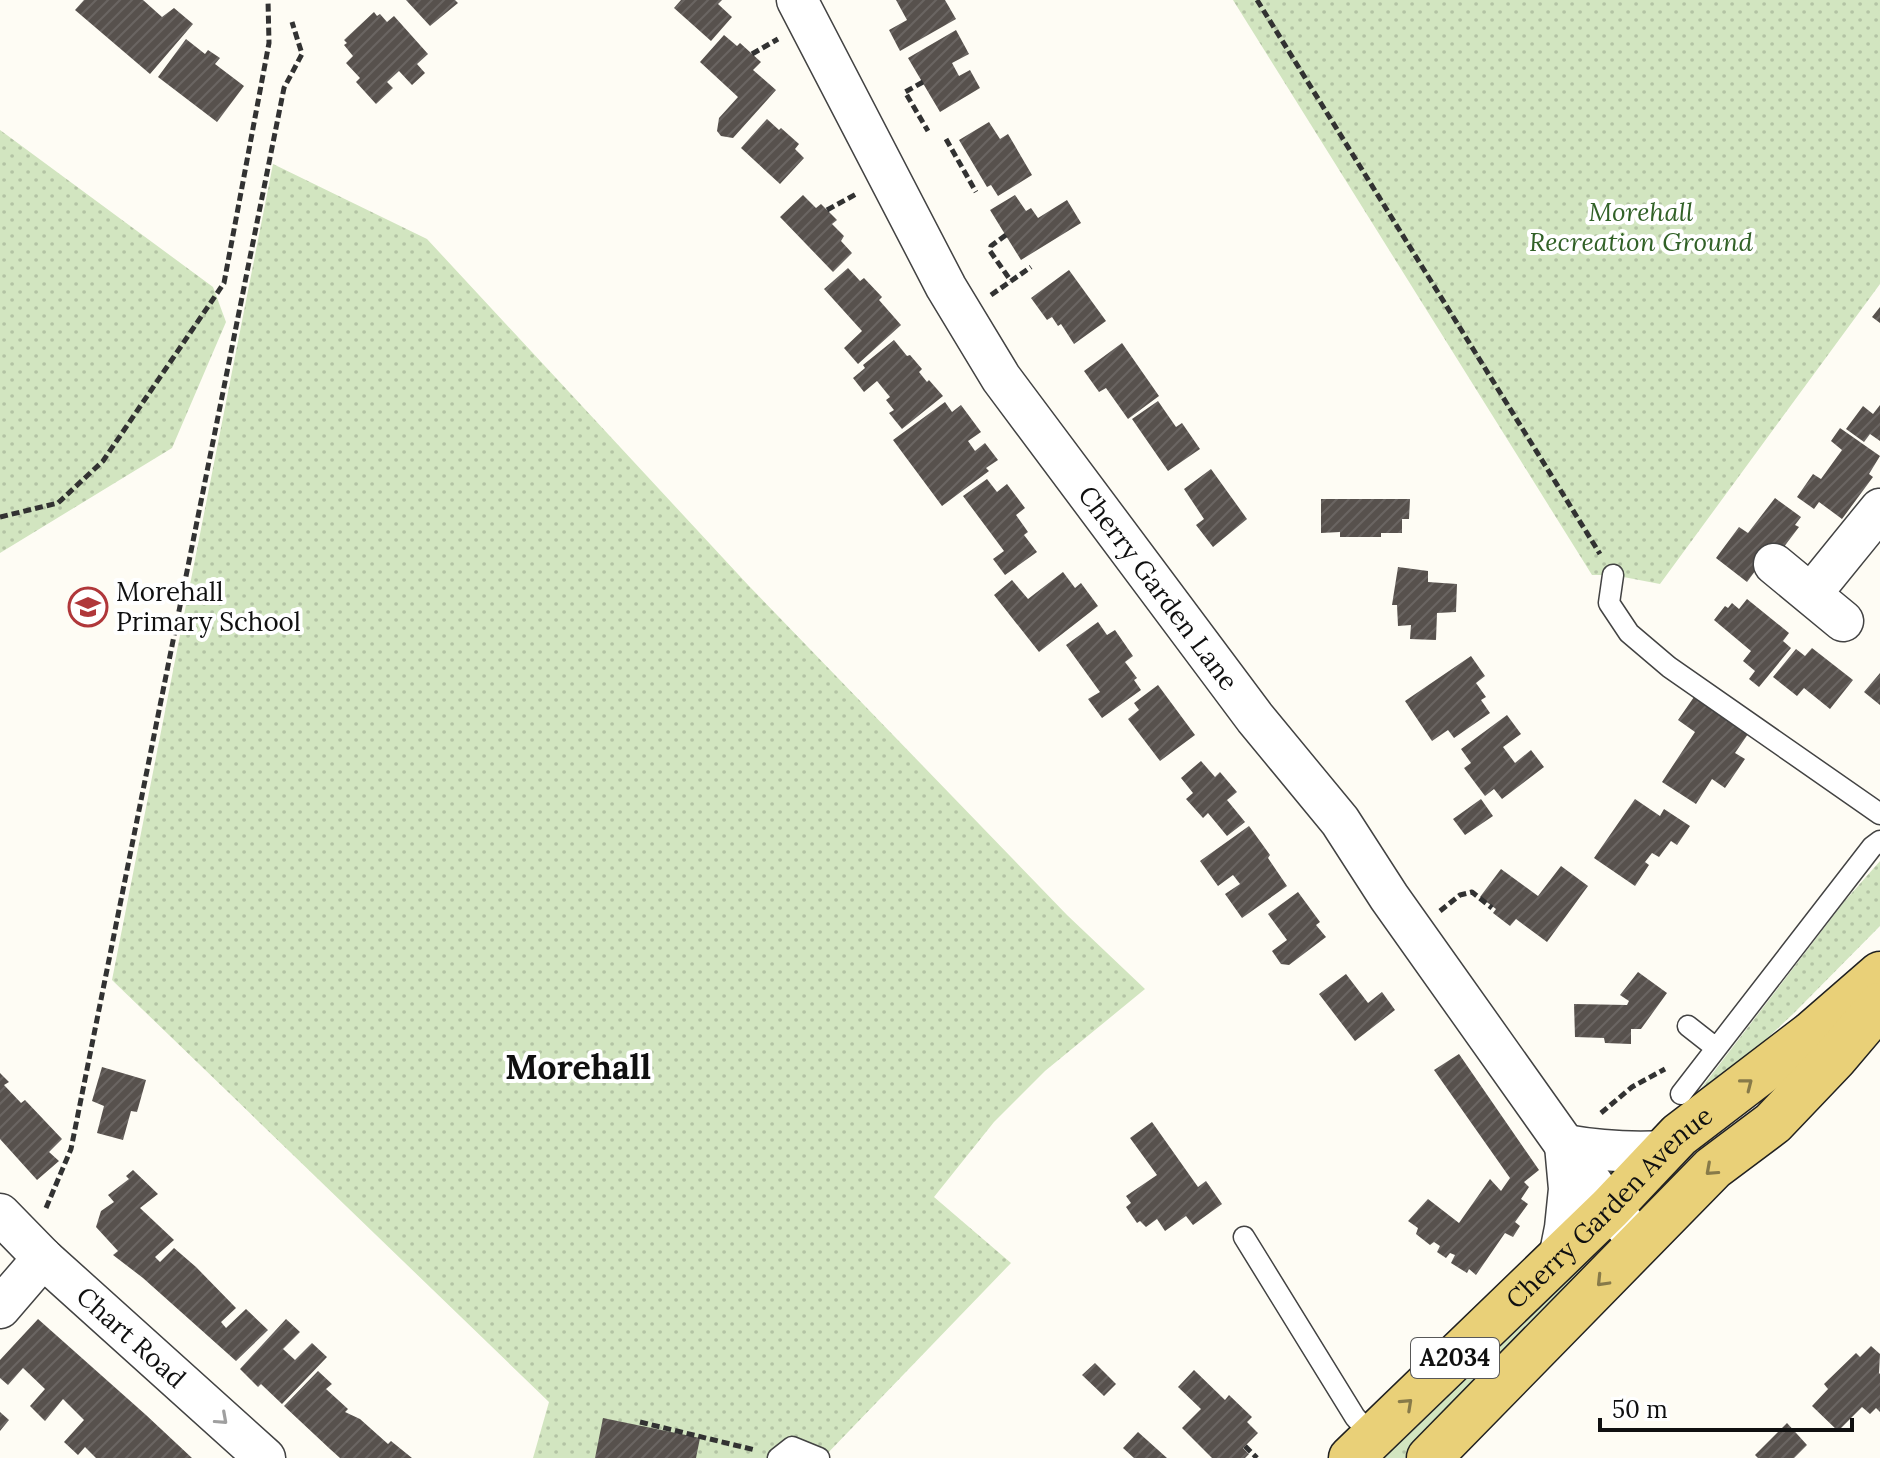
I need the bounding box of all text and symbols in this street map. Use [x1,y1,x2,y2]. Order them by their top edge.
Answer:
park label: Morehall Recreation Ground [1529,195,1753,258]
street label: Cherry Garden Lane [1071,479,1245,697]
place label: Morehall Primary School [116,575,301,638]
school or university icon: Morehall Primary School [67,586,109,628]
district label: Morehall [505,1045,651,1088]
one-way arrow [1738,1080,1753,1094]
street label: Cherry Garden Avenue [1499,1099,1719,1315]
one-way arrow [1706,1161,1721,1175]
one-way arrow [1596,1272,1611,1286]
street label: Chart Road [70,1279,193,1395]
road number: A2034 [1411,1338,1499,1378]
scale bar [1600,1382,1852,1432]
text: 50 m [1612,1394,1668,1425]
one-way arrow [1398,1398,1412,1413]
one-way arrow [213,1409,227,1424]

